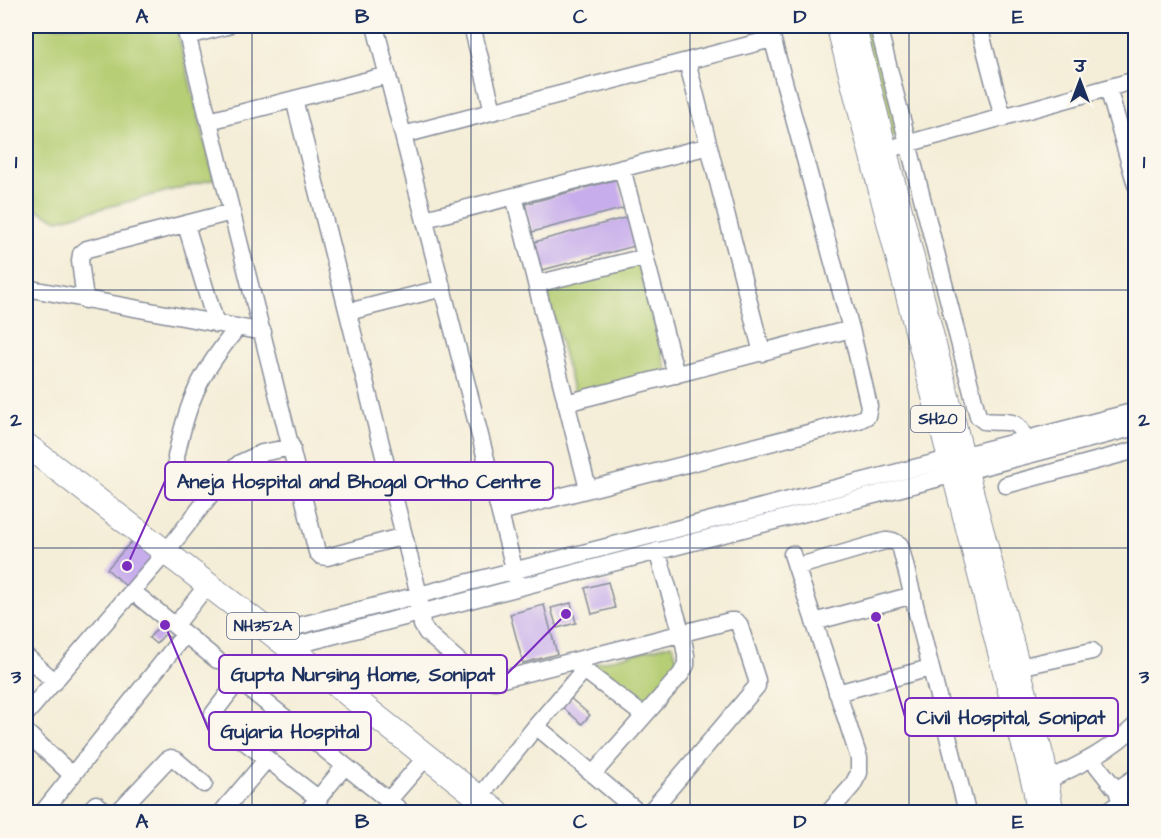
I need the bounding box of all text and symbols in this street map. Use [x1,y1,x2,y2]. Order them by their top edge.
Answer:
text: A [136,3,149,31]
text: B [355,3,370,31]
text: C [573,3,588,31]
text: D [794,3,807,31]
text: E [1012,3,1024,31]
north arrow [1050,51,1110,111]
text: उ [1073,56,1087,78]
text: 1 [15,148,18,176]
text: 1 [1143,148,1146,176]
text: 2 [9,406,22,434]
road number: SH20 [911,406,965,432]
text: 2 [1137,406,1150,434]
callout: Aneja Hospital and Bhogal Ortho Centre [165,462,553,500]
text: Aneja Hospital and Bhogal Ortho Centre [177,468,541,497]
road number: NH352A [227,613,299,639]
callout: Gupta Nursing Home, Sonipat [219,655,507,693]
text: Gupta Nursing Home, Sonipat [231,661,496,690]
text: 3 [10,663,22,691]
text: 3 [1138,663,1150,691]
callout: Civil Hospital, Sonipat [905,698,1118,736]
text: Civil Hospital, Sonipat [917,704,1106,732]
callout: Gujaria Hospital [209,712,371,750]
text: Gujaria Hospital [221,718,359,746]
text: A [136,808,149,836]
text: B [355,808,370,836]
text: C [573,808,588,836]
text: D [794,808,807,836]
text: E [1012,808,1024,836]

